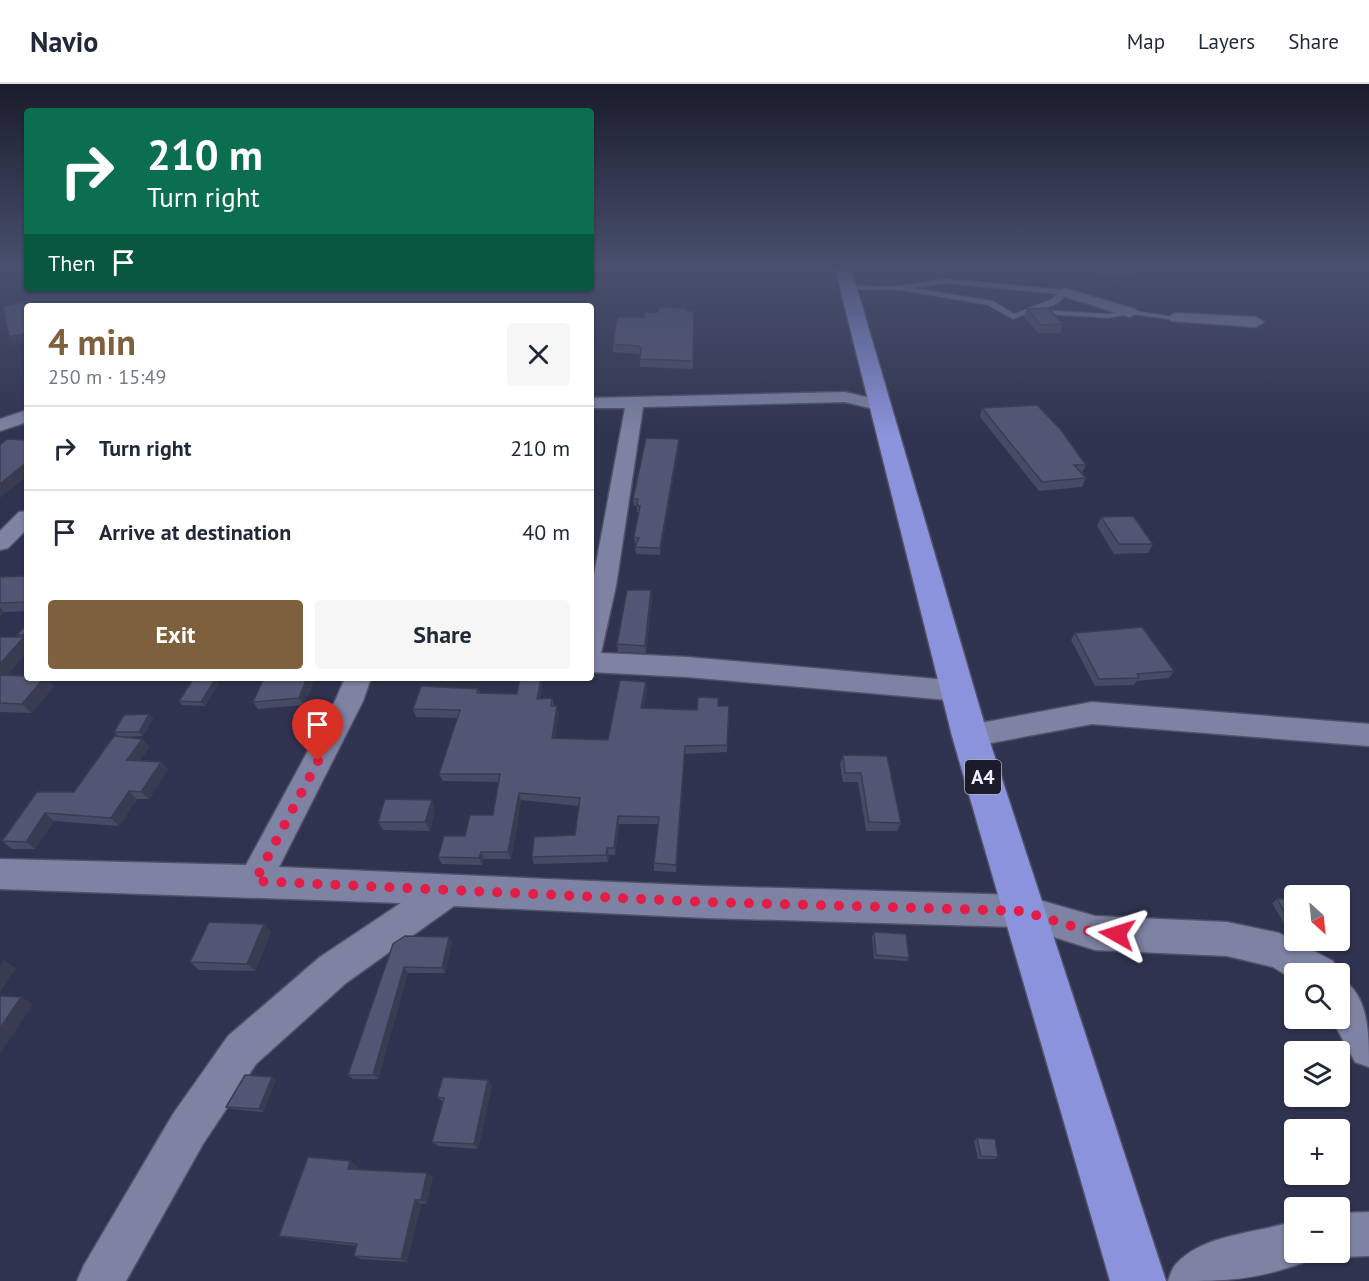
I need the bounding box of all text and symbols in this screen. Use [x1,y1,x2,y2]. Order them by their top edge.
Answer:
text: Navio [30,23,98,60]
text: Map [1127,28,1165,55]
text: Layers [1198,28,1255,55]
text: Share [1288,28,1339,55]
text: 210 m [147,127,263,182]
icon: right [48,132,126,210]
text: Turn right [147,180,260,214]
icon: arrive [107,246,140,279]
text: Then [48,249,95,277]
text: 4 min [48,318,136,365]
button: close [507,323,570,386]
text: 250 m · 15:49 [48,364,166,390]
icon: right [48,432,81,465]
text: Turn right [99,434,191,462]
text: 210 m [510,434,570,462]
icon: arrive [48,516,81,549]
text: Arrive at destination [99,518,291,546]
text: 40 m [522,518,570,546]
button: Exit [48,600,303,669]
button: Share [315,600,570,669]
pin [292,699,343,761]
icon: arrive [301,708,334,741]
road number: A4 [965,760,1001,794]
north arrow [1284,885,1350,951]
map controls [1284,885,1350,1263]
position arrow [1085,902,1149,966]
button: search [1284,963,1350,1029]
button: layers [1284,1041,1350,1107]
button: + [1284,1119,1350,1185]
button: − [1284,1197,1350,1263]

